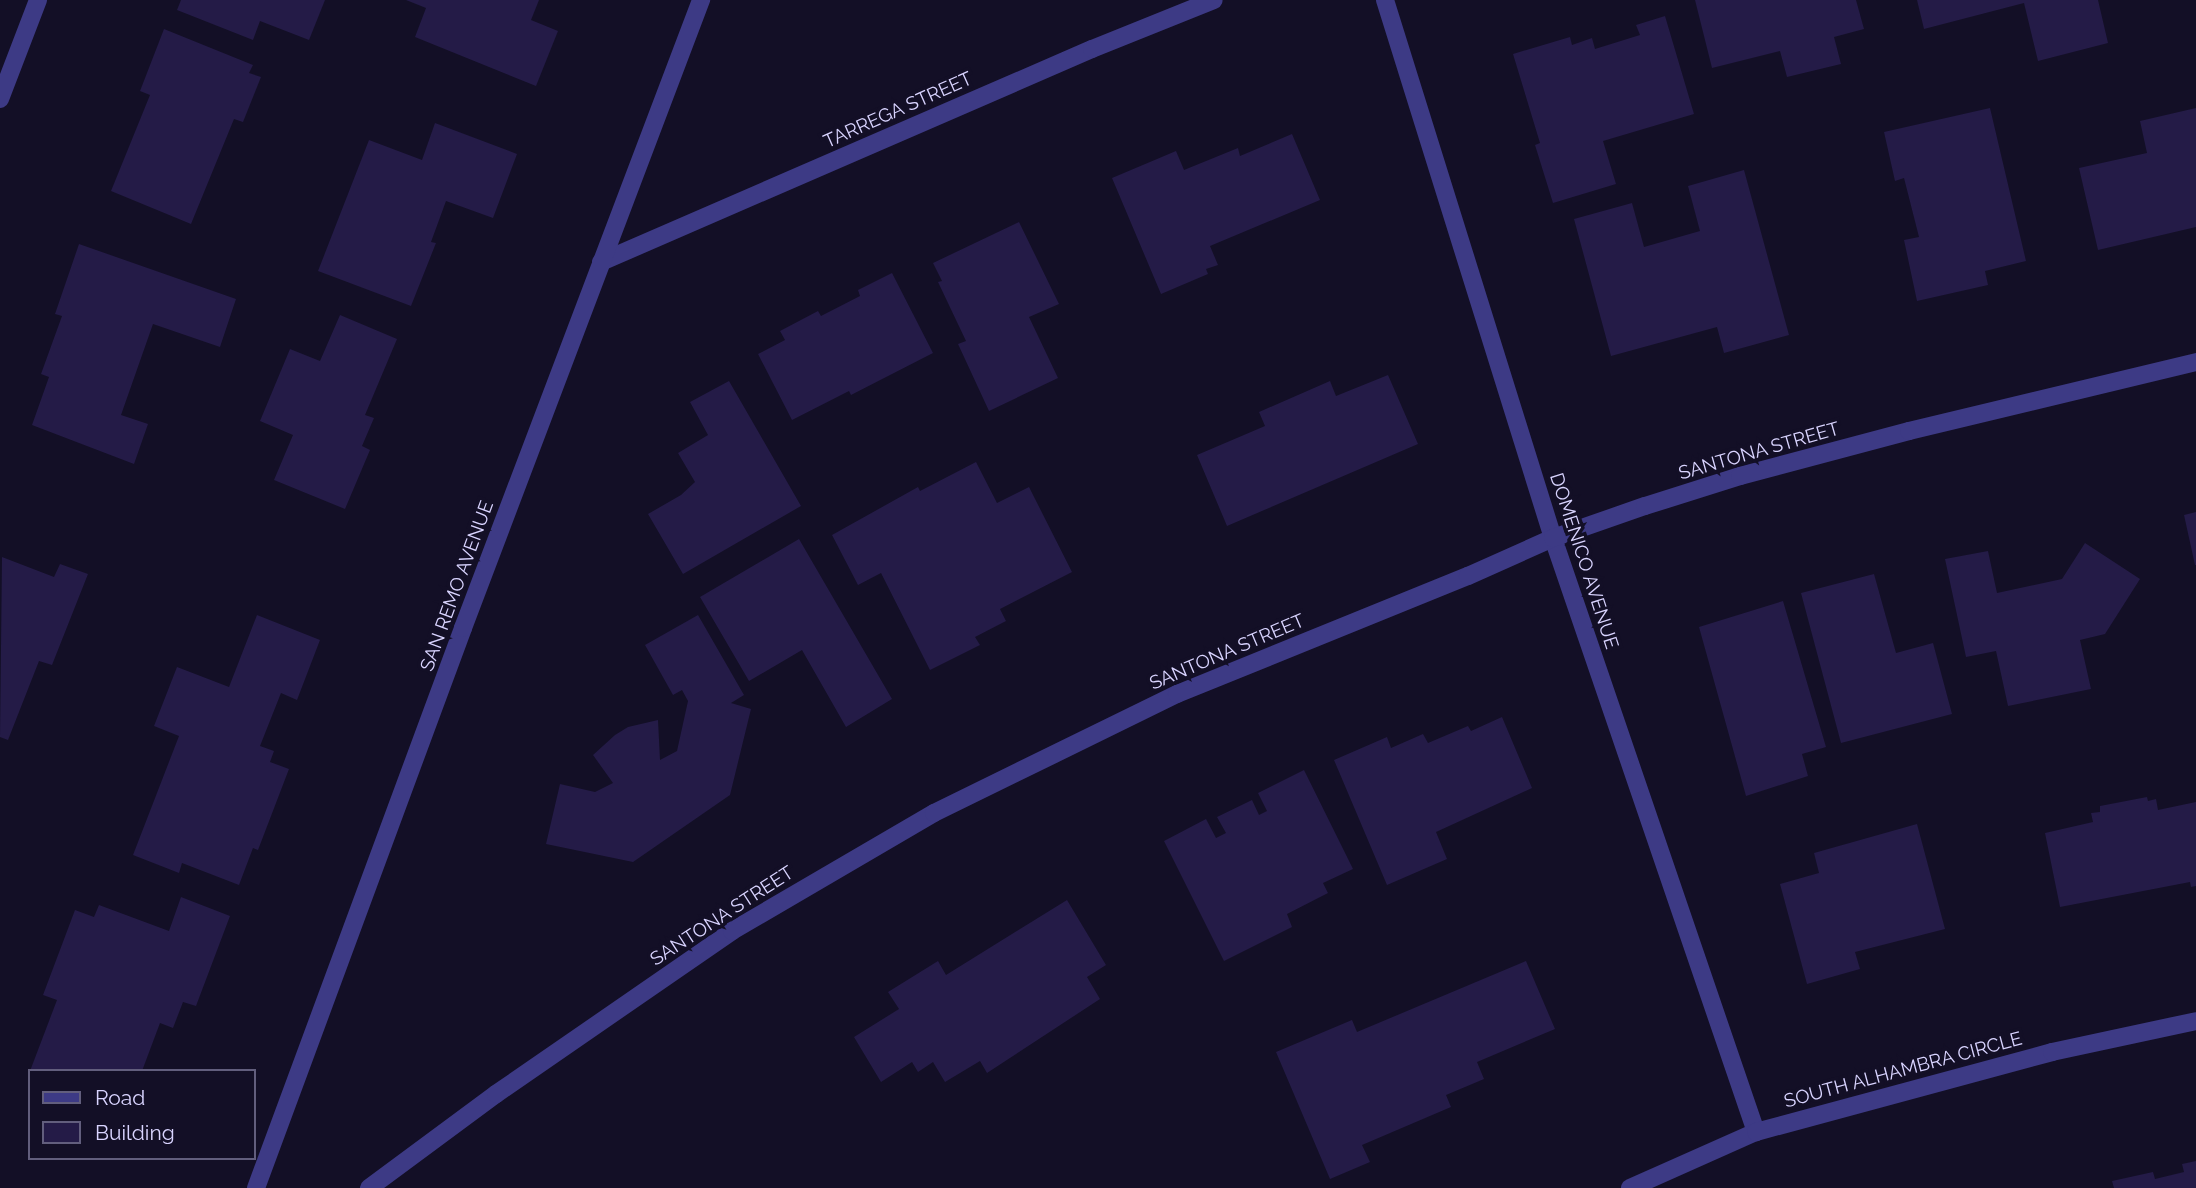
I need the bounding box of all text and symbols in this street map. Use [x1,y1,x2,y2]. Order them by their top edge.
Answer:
street label: TARREGA STREET [820,67,976,153]
street label: SANTONA STREET [1676,417,1842,485]
street label: DOMENICO AVENUE [1545,470,1623,652]
street label: SAN REMO AVENUE [415,497,499,675]
street label: SANTONA STREET [1146,609,1308,695]
street label: SANTONA STREET [646,861,798,971]
street label: SOUTH ALHAMBRA CIRCLE [1781,1027,2025,1113]
legend [28,1069,256,1160]
text: Road [95,1085,145,1110]
text: Building [95,1120,175,1145]

